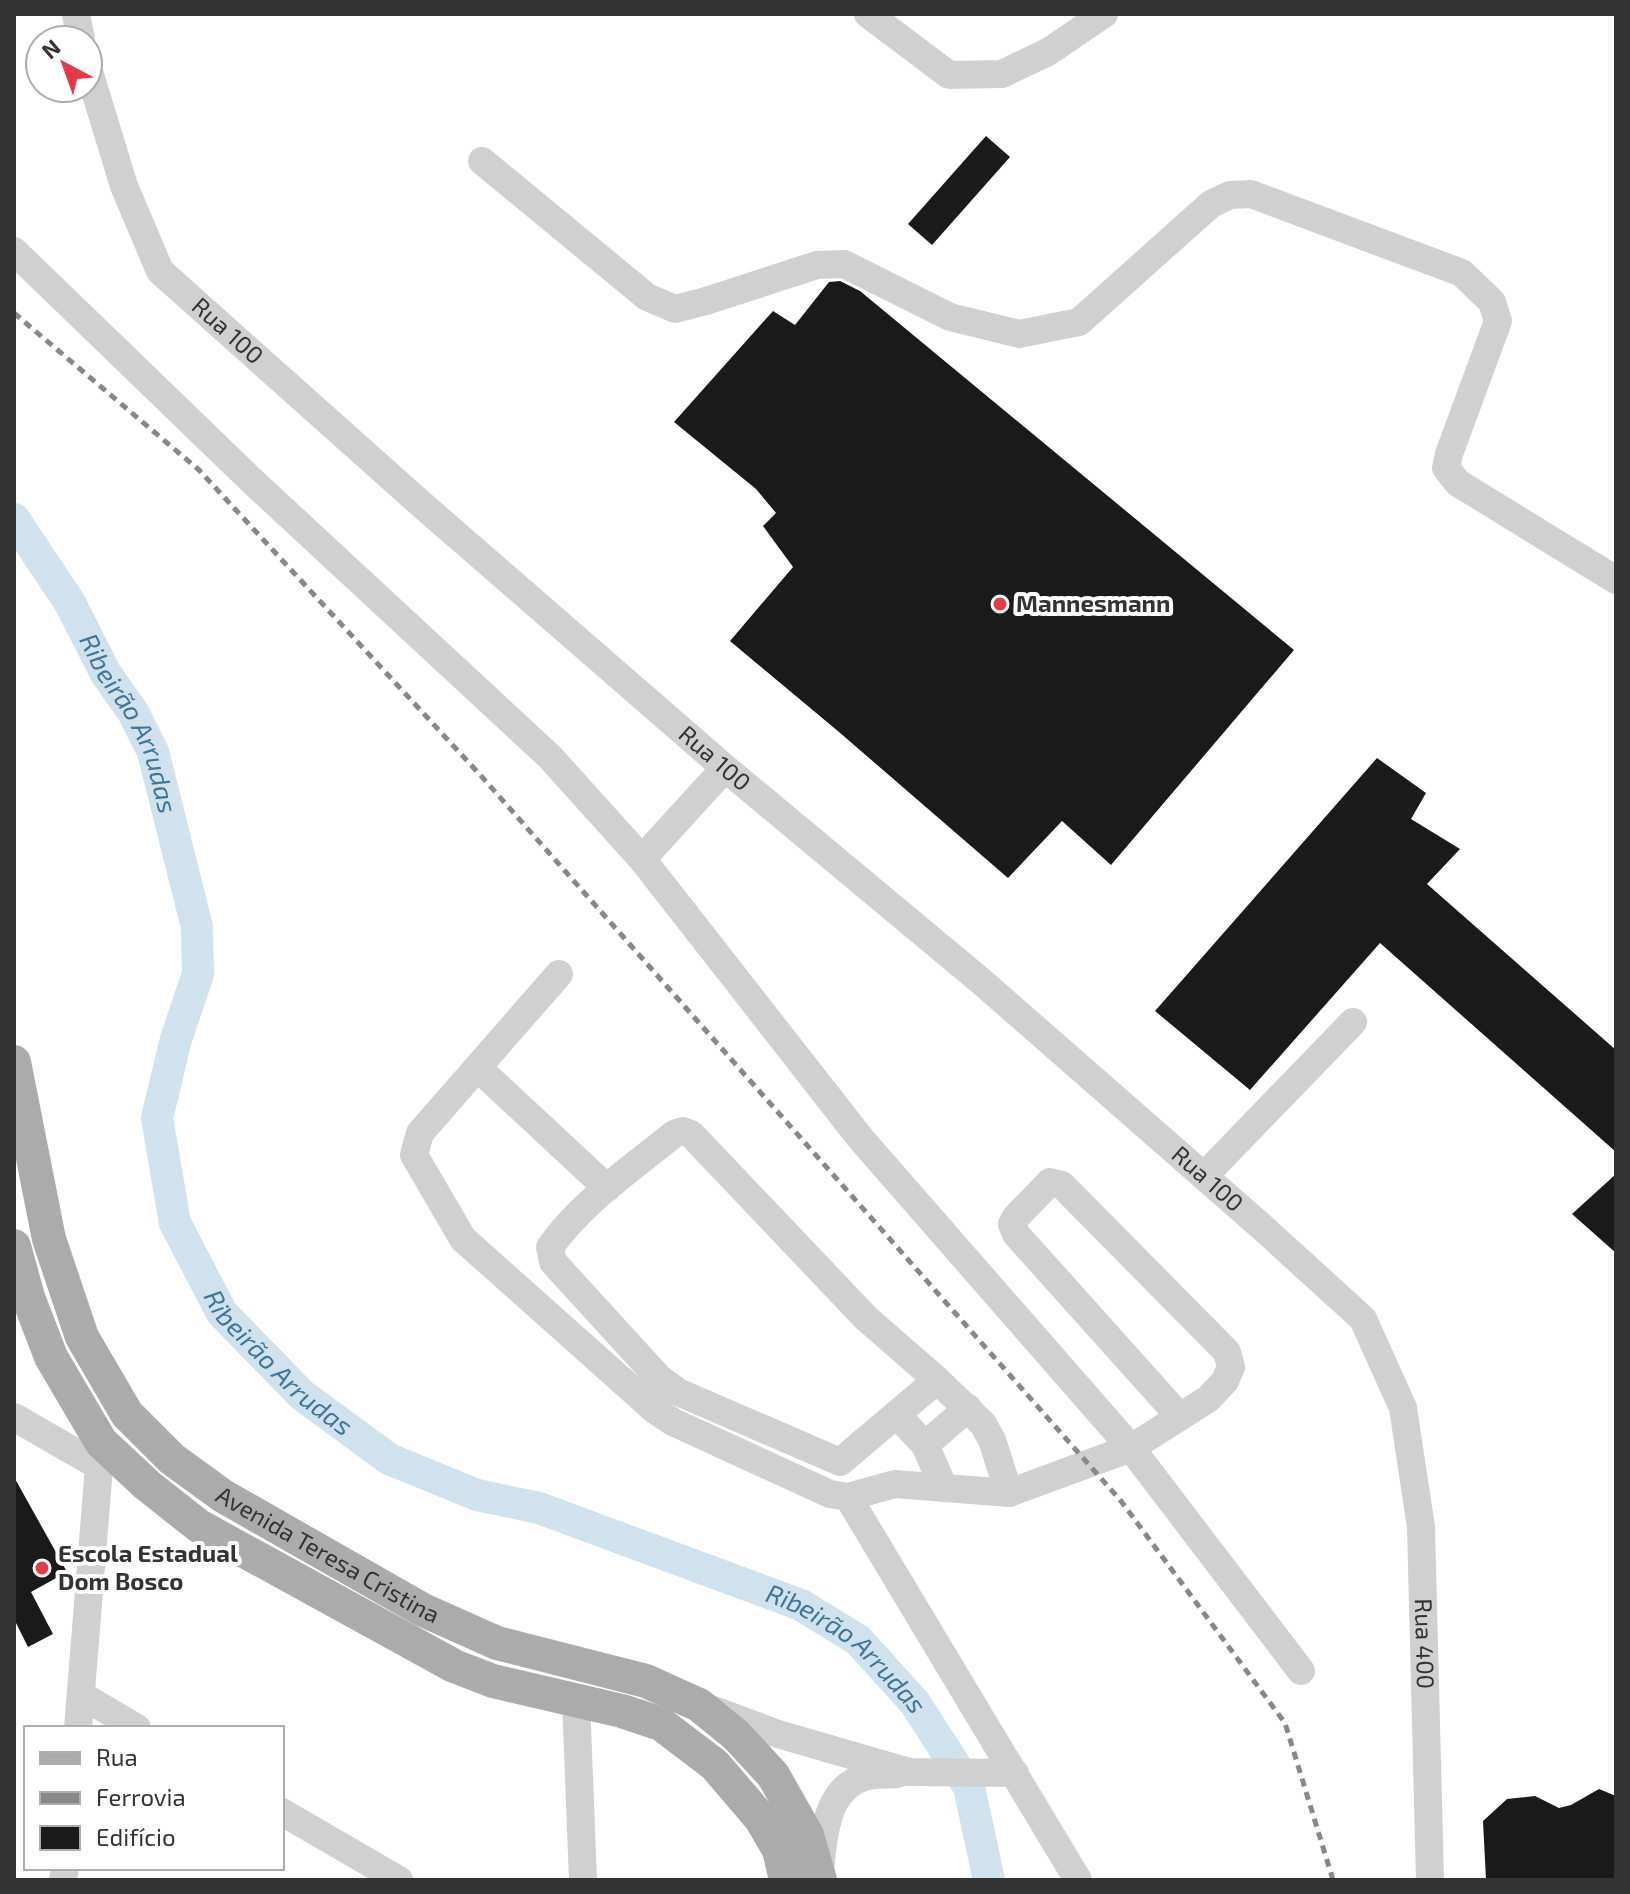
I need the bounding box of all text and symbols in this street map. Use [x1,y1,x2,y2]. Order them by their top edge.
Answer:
north arrow [24,24,104,104]
text: N [36,33,65,63]
street label: Rua 100 [187,291,270,369]
place label: Mannesmann [1016,588,1170,617]
marker: Mannesmann [991,595,1009,613]
water label: Ribeirão Arrudas [74,628,185,816]
street label: Rua 100 [673,719,757,796]
street label: Rua 100 [1166,1139,1250,1217]
water label: Ribeirão Arrudas [199,1284,359,1441]
street label: Avenida Teresa Cristina [211,1479,444,1629]
place label: Escola Estadual Dom Bosco [58,1538,238,1595]
marker: Escola Estadual Dom Bosco [33,1559,51,1577]
water label: Ribeirão Arrudas [762,1576,934,1718]
street label: Rua 400 [1410,1598,1441,1689]
legend [24,1726,284,1870]
text: Rua [96,1742,138,1771]
text: Ferrovia [96,1782,186,1811]
text: Edifício [96,1822,176,1851]

